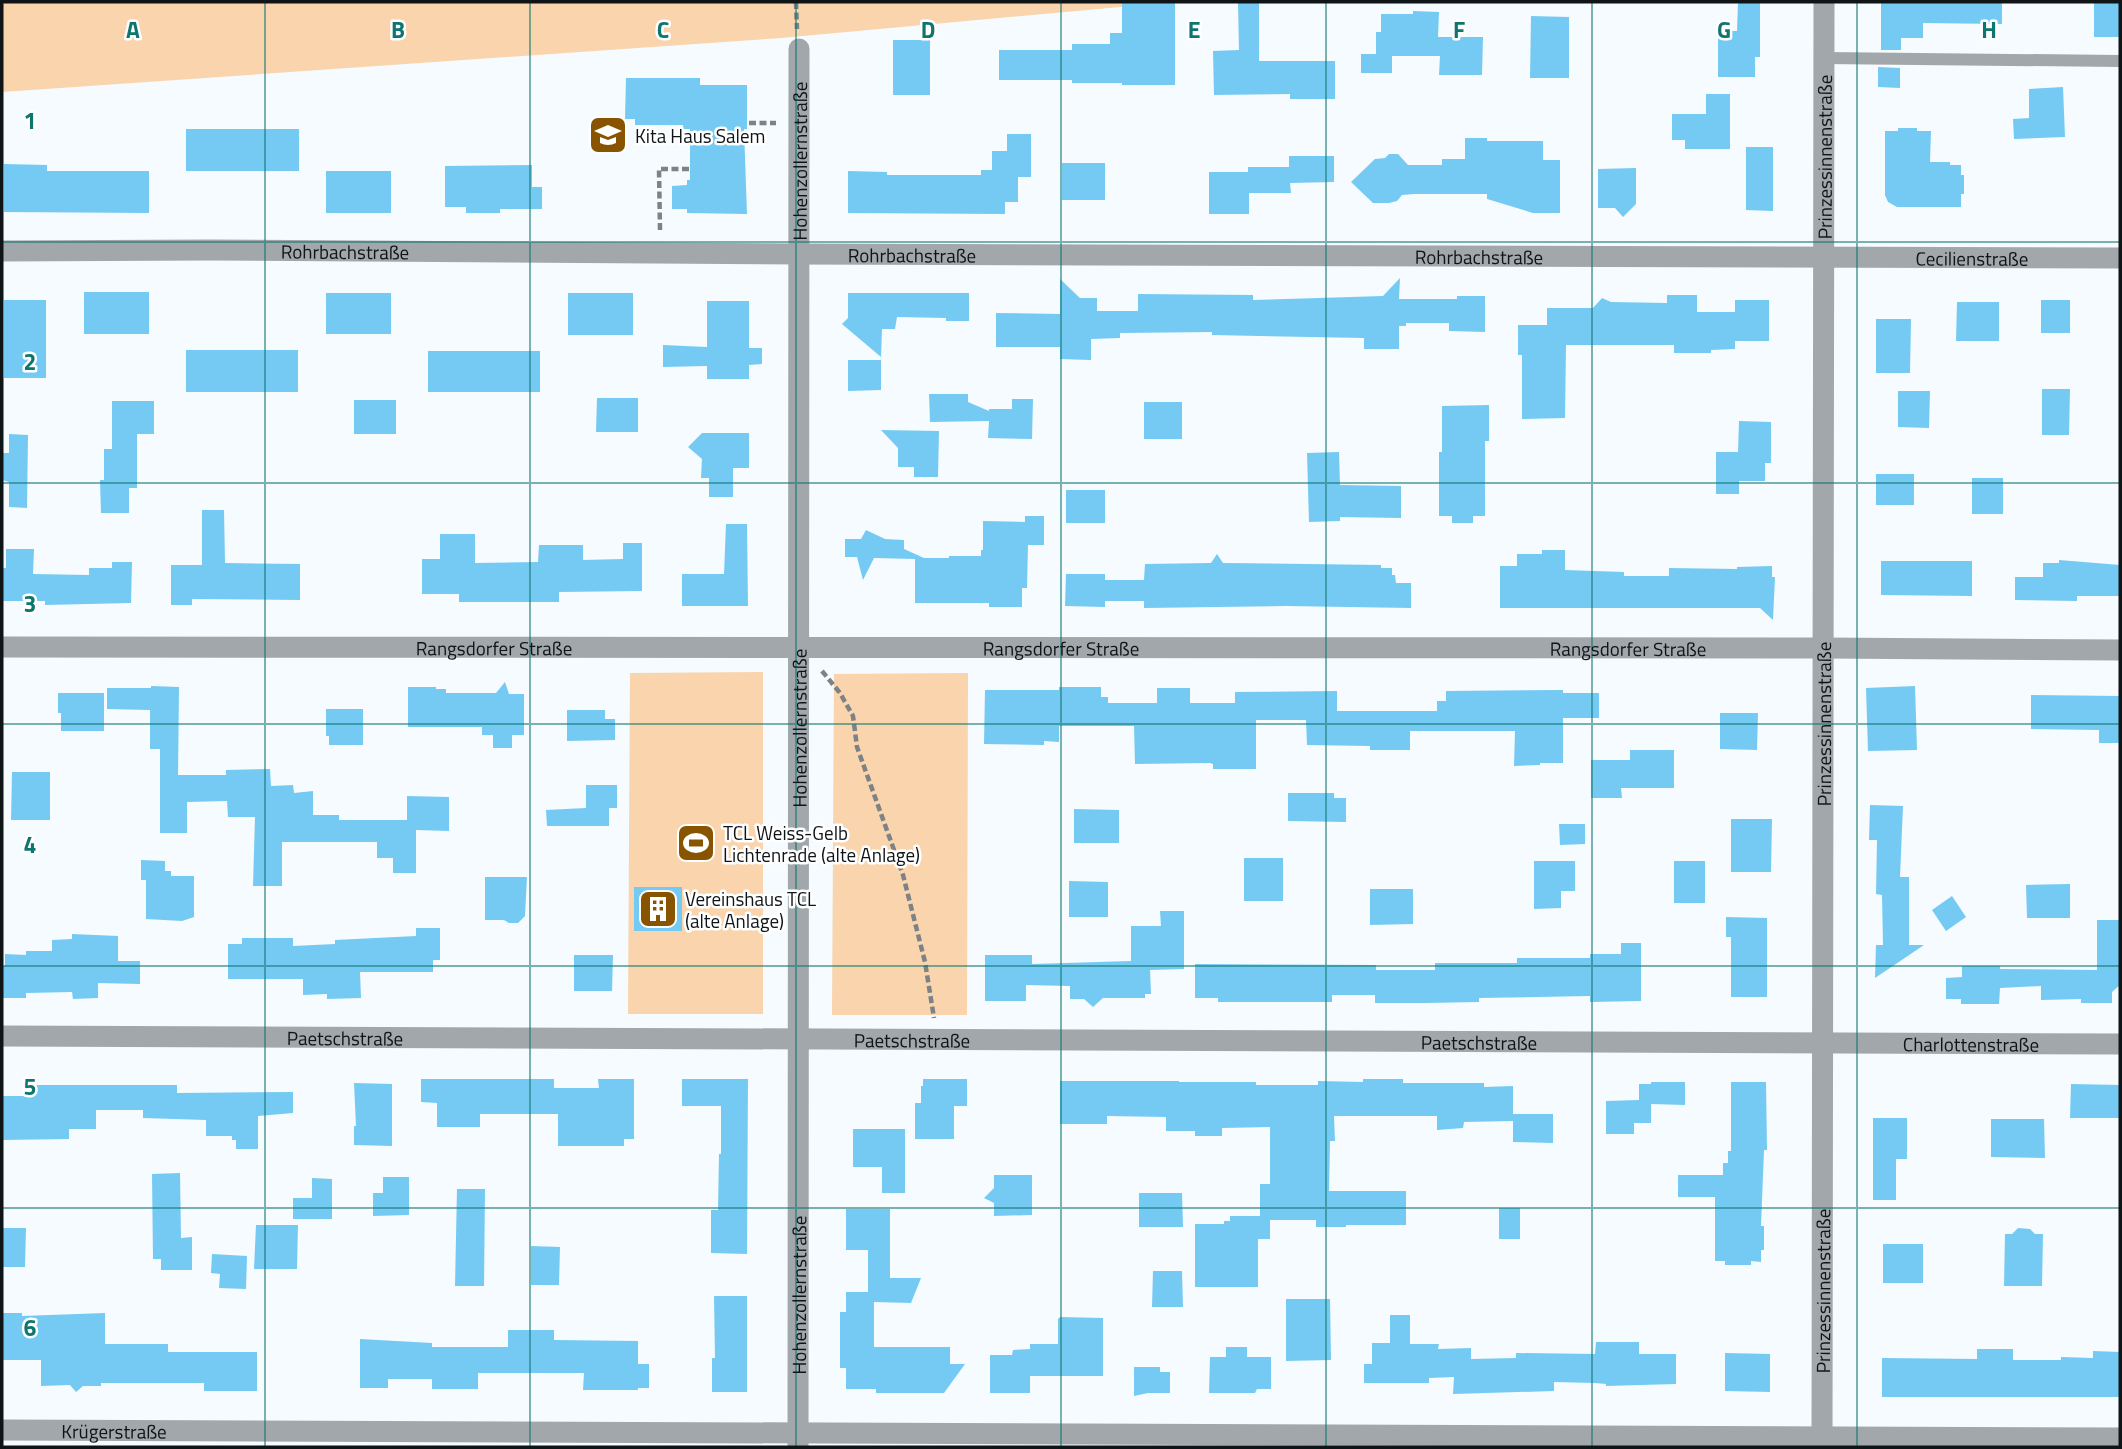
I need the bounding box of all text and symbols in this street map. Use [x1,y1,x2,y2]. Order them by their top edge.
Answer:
text: A [126,12,140,47]
text: B [391,12,405,47]
text: C [657,12,669,47]
text: D [921,12,935,47]
text: E [1188,12,1200,47]
text: F [1453,12,1465,47]
text: G [1717,12,1731,47]
text: H [1981,12,1997,47]
street label: Prinzessinnenstraße [1809,75,1838,239]
street label: Hohenzollernstraße [784,82,813,240]
text: 1 [24,103,36,138]
school or university icon: Kita Haus Salem [587,114,629,156]
place label: Kita Haus Salem [635,121,765,150]
street label: Rohrbachstraße [281,236,409,266]
street label: Rohrbachstraße [848,240,976,269]
street label: Rohrbachstraße [1415,241,1543,271]
street label: Cecilienstraße [1916,243,2028,272]
text: 2 [24,344,36,379]
text: 3 [24,586,36,621]
street label: Rangsdorfer Straße [416,633,572,662]
street label: Rangsdorfer Straße [983,633,1139,662]
street label: Rangsdorfer Straße [1550,633,1706,662]
street label: Prinzessinnenstraße [1808,642,1838,806]
street label: Hohenzollernstraße [784,649,813,807]
place label: TCL Weiss-Gelb Lichtenrade (alte Anlage) [723,818,920,869]
sports icon: TCL Weiss-Gelb Lichtenrade (alte Anlage) [675,822,717,864]
text: 4 [24,827,36,862]
place label: Vereinshaus TCL (alte Anlage) [685,884,816,935]
building icon: Vereinshaus TCL (alte Anlage) [637,888,679,930]
street label: Paetschstraße [287,1023,403,1052]
street label: Paetschstraße [854,1025,970,1054]
street label: Paetschstraße [1421,1027,1537,1056]
street label: Charlottenstraße [1903,1029,2039,1058]
text: 5 [24,1069,36,1104]
street label: Prinzessinnenstraße [1808,1209,1837,1373]
street label: Hohenzollernstraße [784,1216,813,1374]
text: 6 [24,1310,37,1345]
street label: Krügerstraße [61,1416,167,1445]

